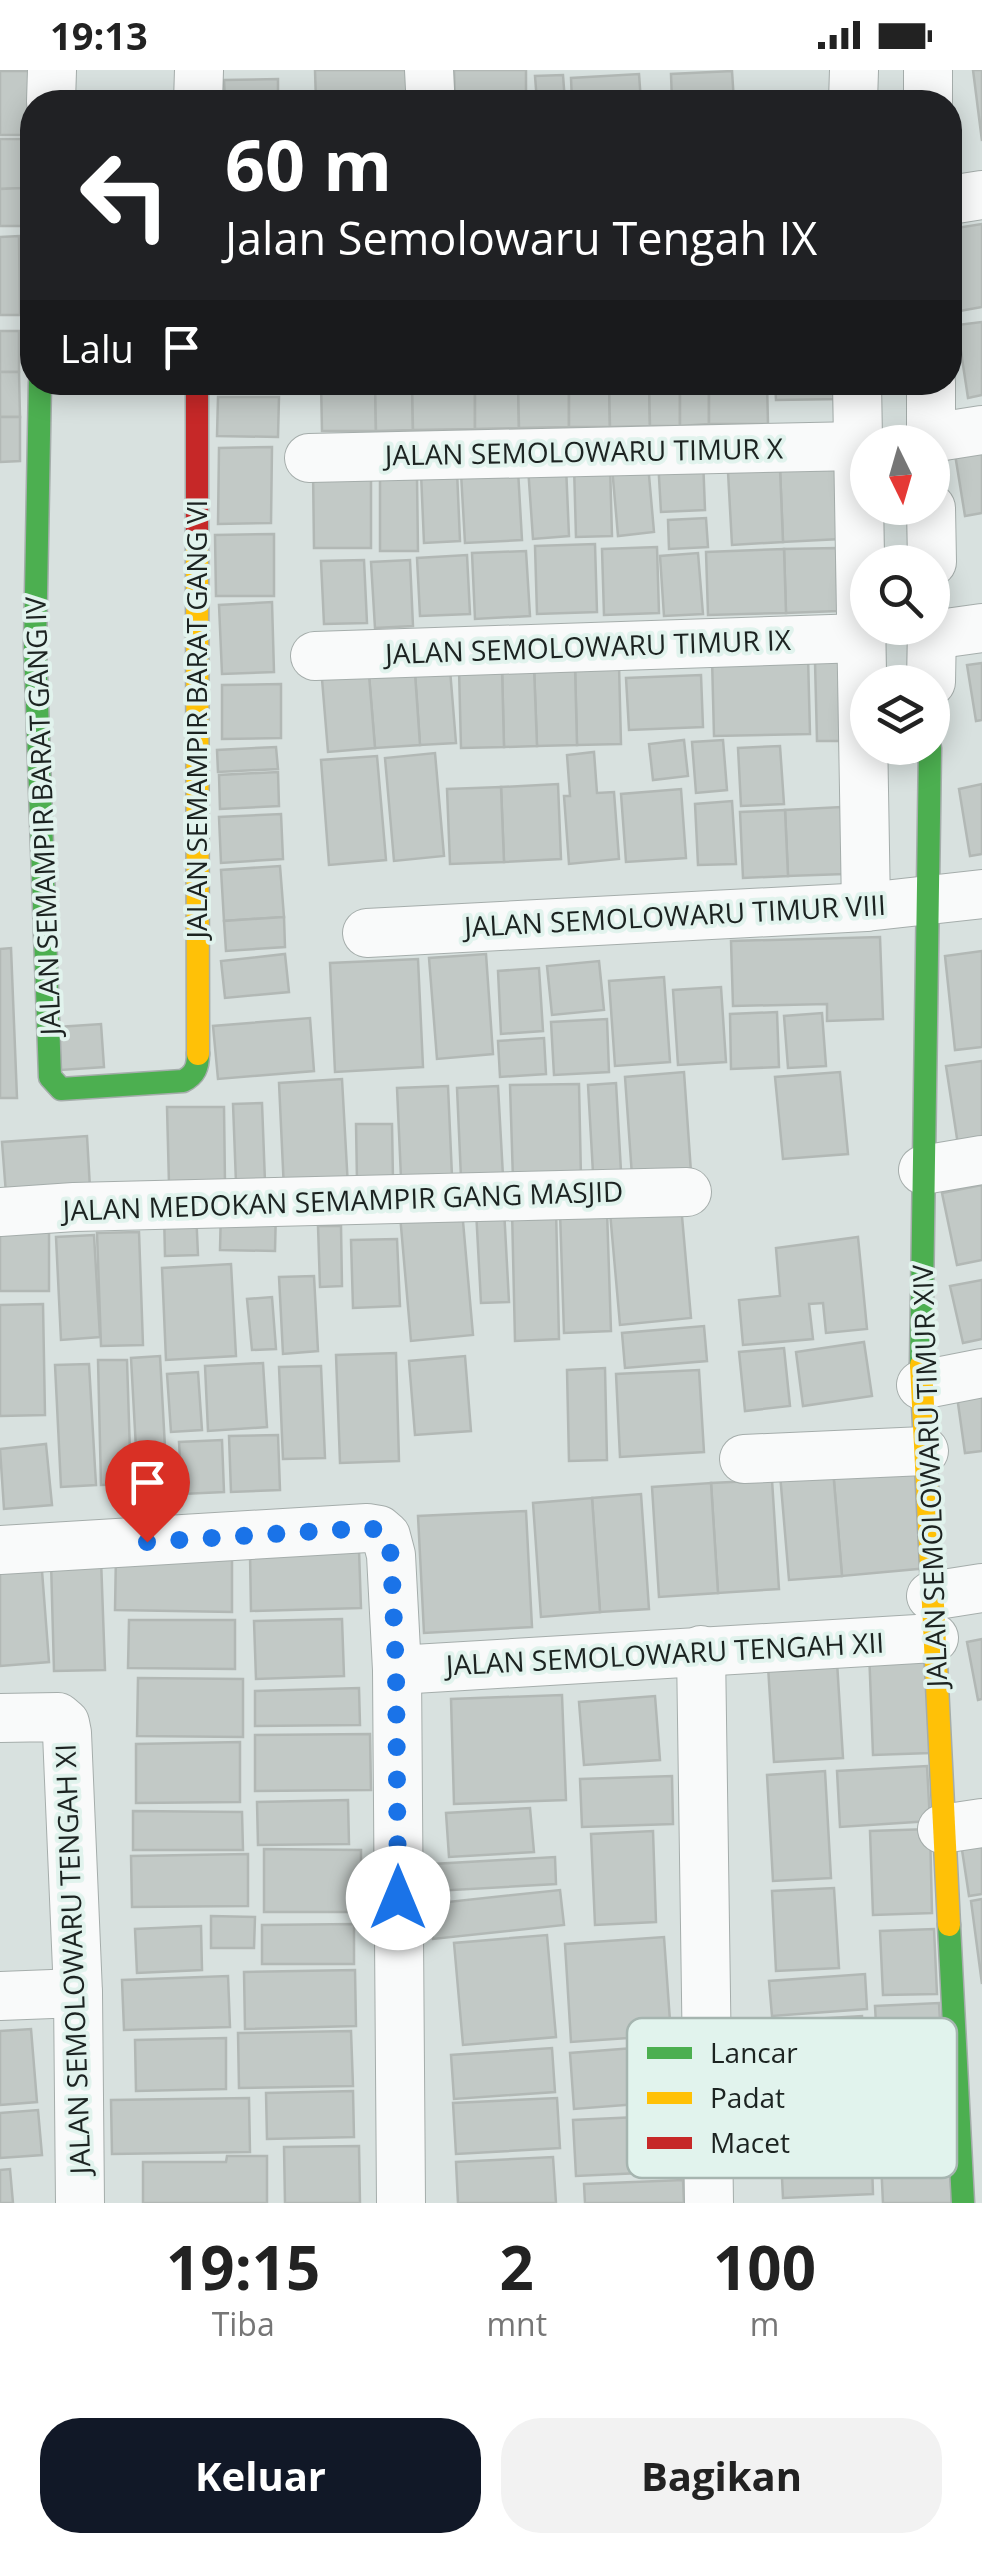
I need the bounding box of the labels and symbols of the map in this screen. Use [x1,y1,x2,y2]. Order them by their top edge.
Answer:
north arrow [850,425,950,525]
street label: JALAN SEMOLOWARU TIMUR X [382,429,784,474]
street label: JALAN SEMAMPIR BARAT GANG VI [177,500,215,941]
street label: JALAN SEMAMPIR BARAT GANG IV [15,596,69,1039]
street label: JALAN SEMOLOWARU TIMUR IX [381,620,792,672]
street label: JALAN SEMOLOWARU TIMUR VIII [460,885,887,945]
street label: JALAN MEDOKAN SEMAMPIR GANG MASJID [59,1171,624,1229]
street label: JALAN SEMOLOWARU TIMUR XIV [903,1264,955,1691]
pin [105,1440,190,1543]
street label: JALAN SEMOLOWARU TENGAH XII [442,1623,885,1684]
street label: JALAN SEMOLOWARU TENGAH XI [45,1743,99,2178]
position arrow [346,1846,450,1950]
legend [627,2018,957,2178]
text: Lancar [710,2033,798,2071]
text: Padat [710,2078,785,2116]
text: Macet [710,2123,790,2161]

